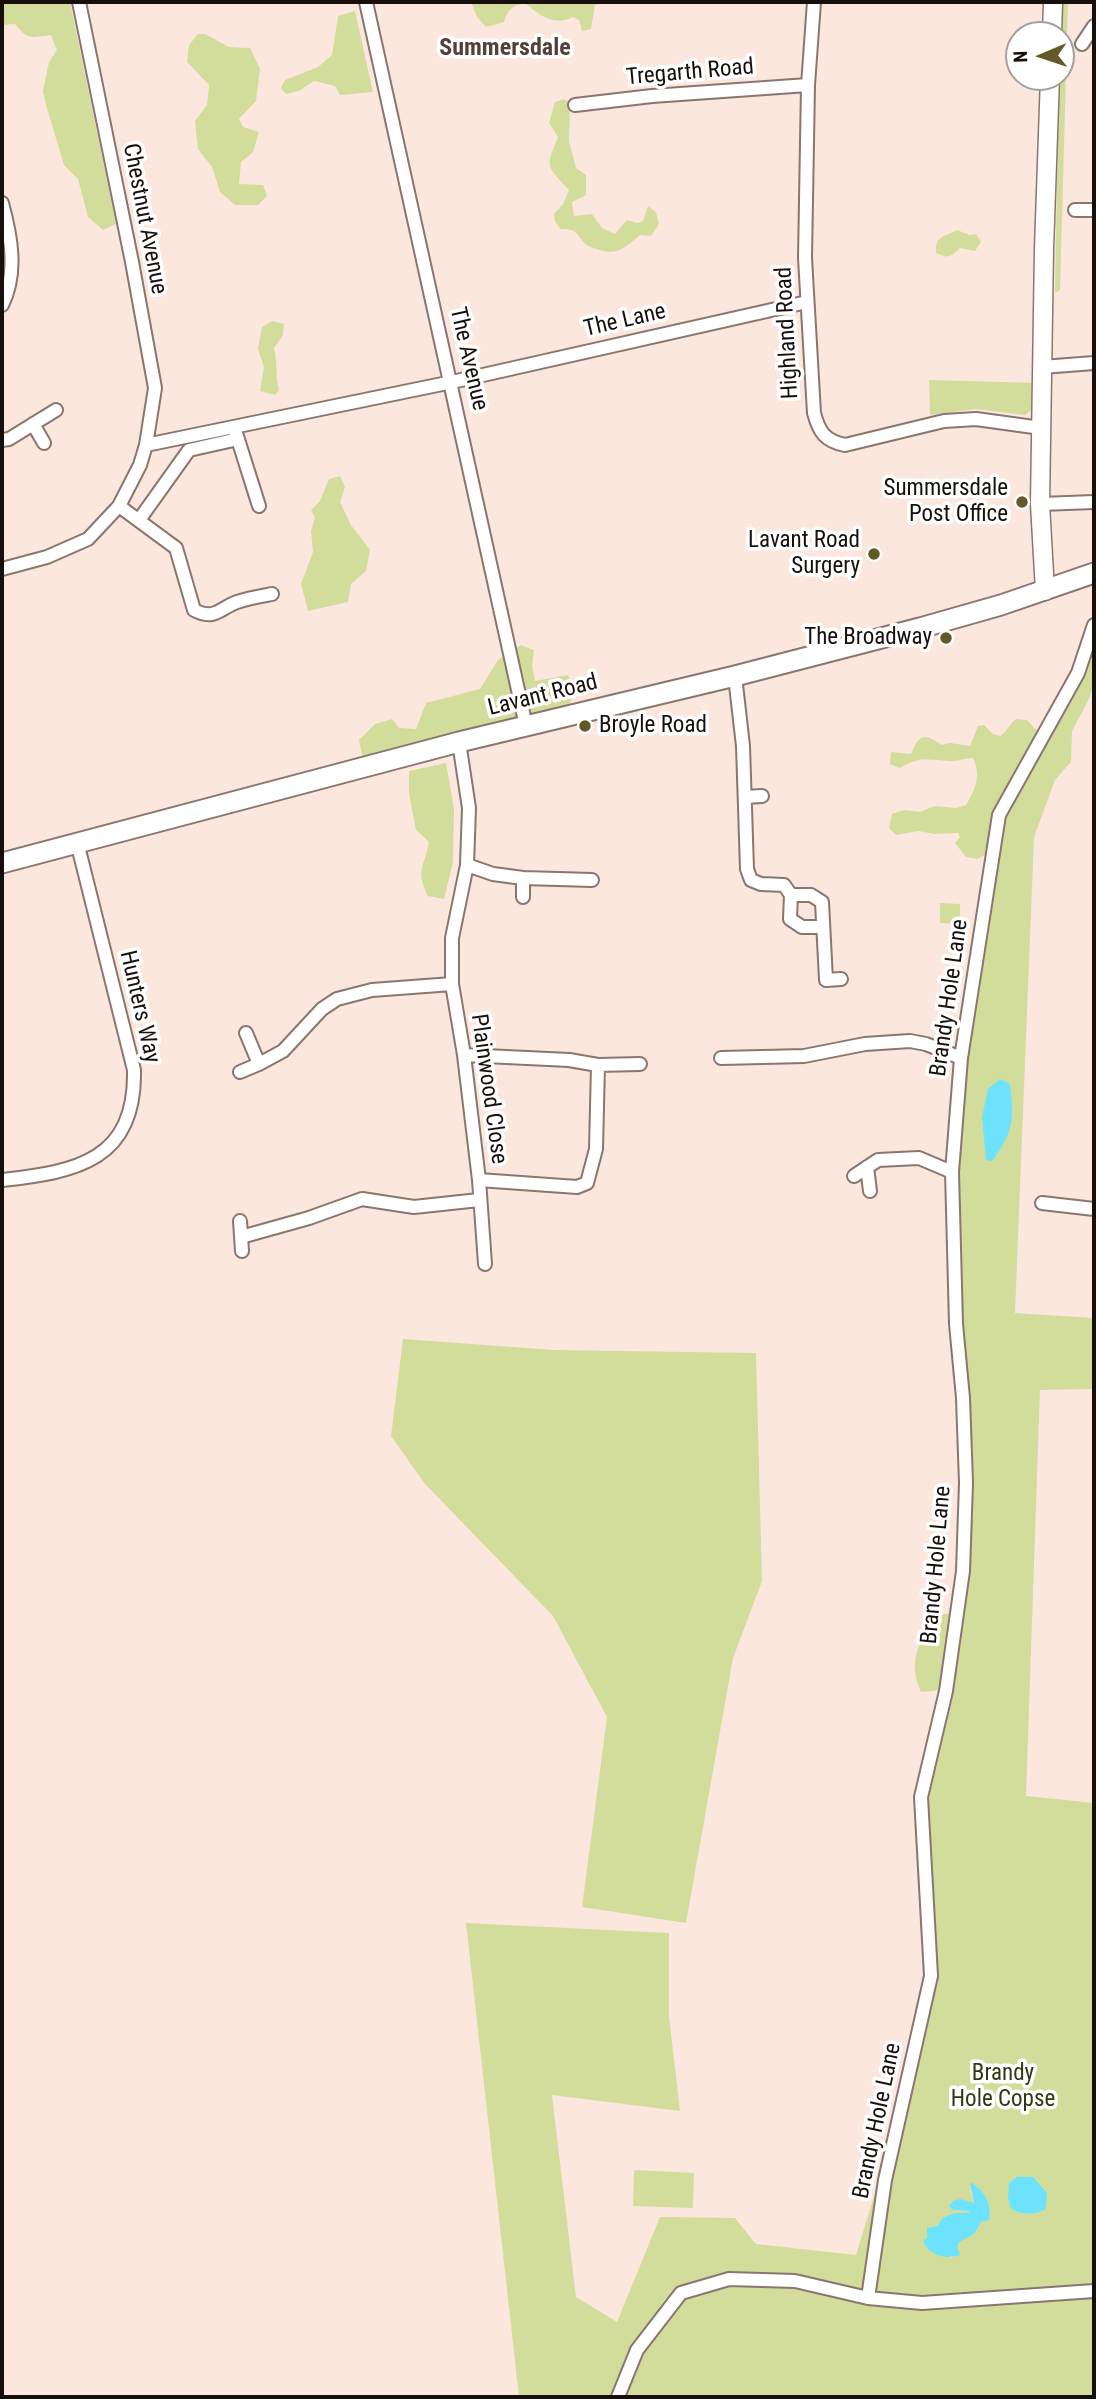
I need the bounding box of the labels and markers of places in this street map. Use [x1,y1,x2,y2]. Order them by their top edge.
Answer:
place label: Summersdale Post Office [884,475,1008,529]
marker: Summersdale Post Office [1014,494,1030,510]
place label: Lavant Road Surgery [748,527,860,581]
marker: Lavant Road Surgery [866,546,882,562]
place label: The Broadway [804,624,932,652]
marker: The Broadway [938,630,954,646]
place label: Broyle Road [599,712,707,740]
marker: Broyle Road [577,718,593,734]

